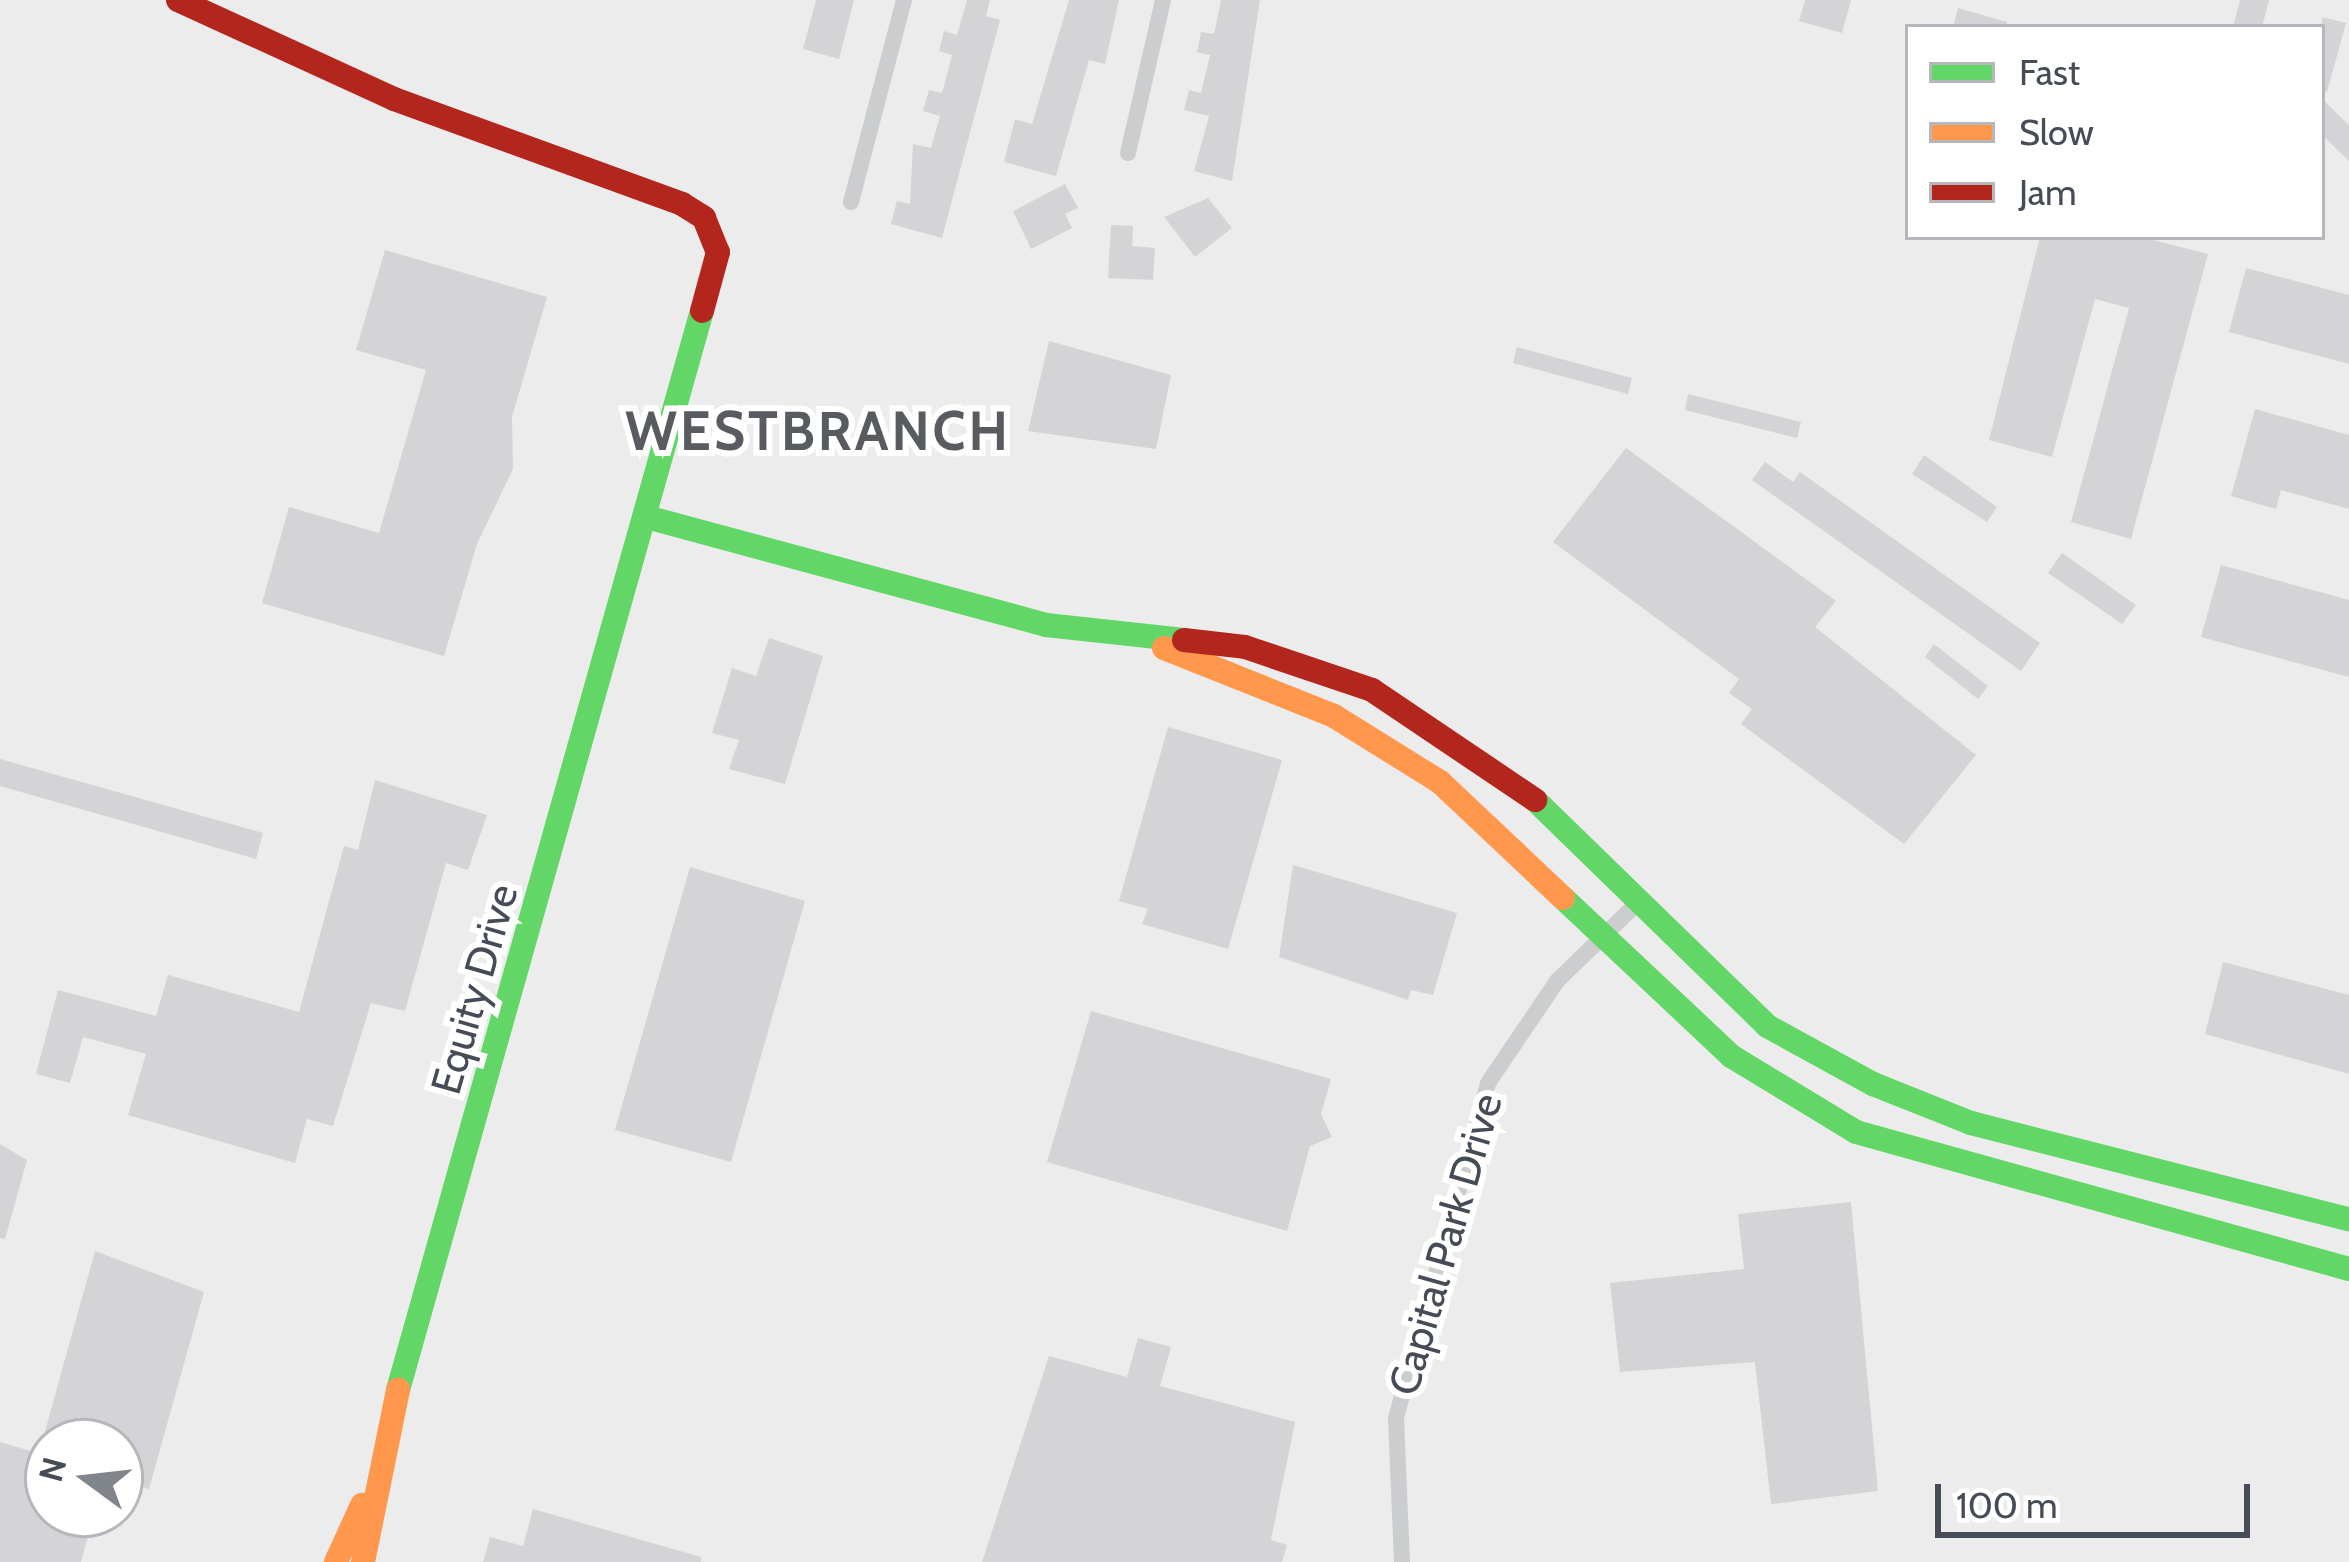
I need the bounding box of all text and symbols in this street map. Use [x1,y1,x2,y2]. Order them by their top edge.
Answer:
legend [1905,24,2325,240]
text: Fast [2019,50,2080,94]
text: Slow [2019,110,2094,154]
text: Jam [2019,170,2077,214]
district label: WESTBRANCH [625,399,1011,463]
street label: Equity Drive [420,878,528,1100]
street label: Capital Park Drive [1378,1087,1512,1401]
north arrow [24,1418,144,1538]
text: N [30,1453,74,1486]
scale bar [1941,1460,2256,1534]
text: 100 m [1956,1483,2058,1527]

